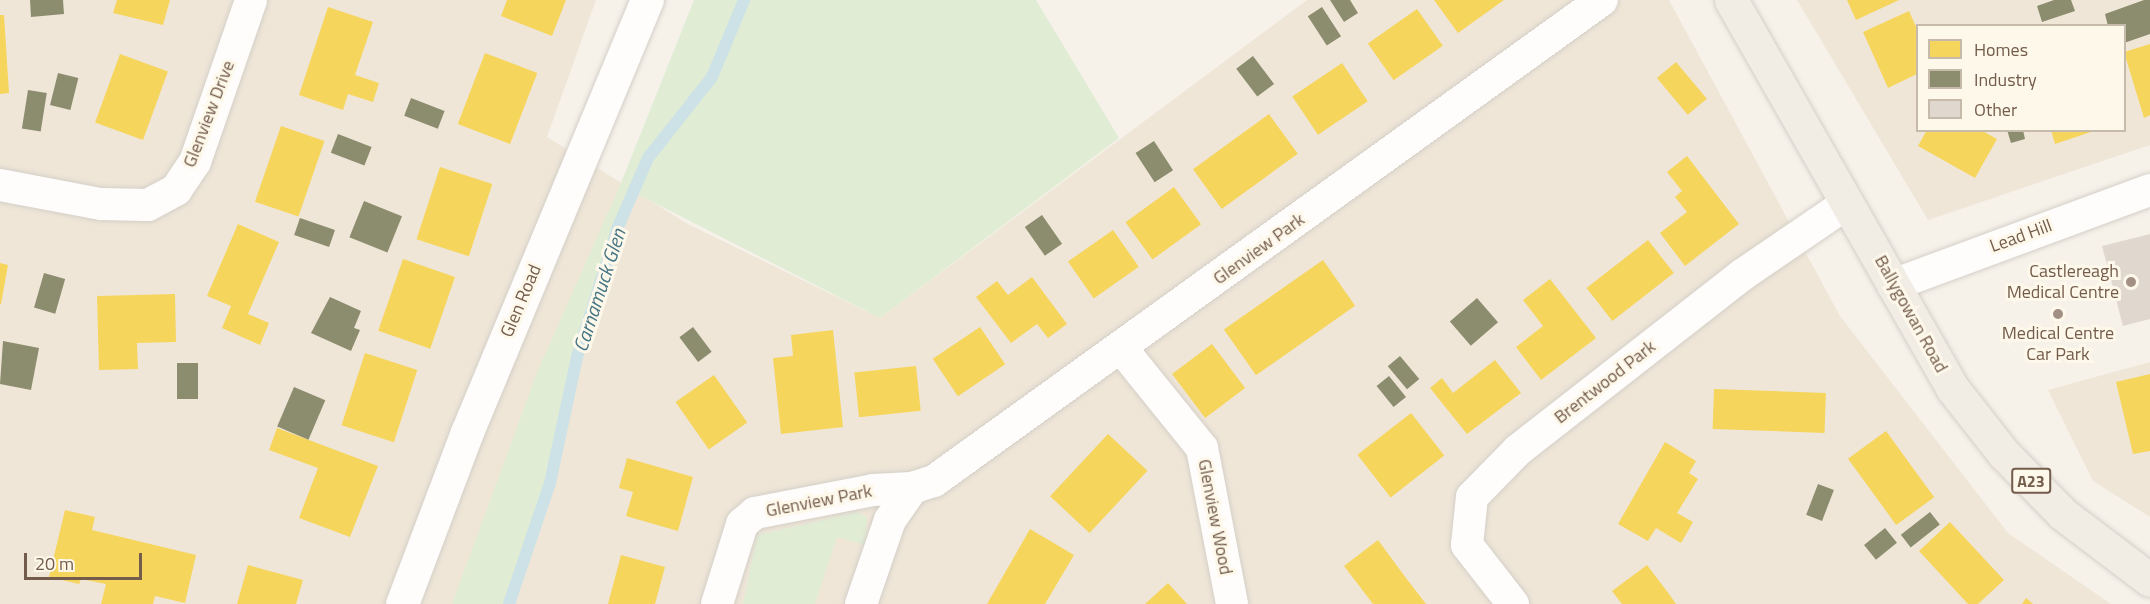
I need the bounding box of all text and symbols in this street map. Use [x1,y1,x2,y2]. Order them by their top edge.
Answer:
legend [1916,24,2126,132]
text: Homes [1974,36,2028,63]
street label: Glenview Drive [179,58,239,170]
text: Industry [1974,66,2037,93]
text: Other [1974,96,2017,123]
street label: Glenview Park [1209,209,1309,289]
street label: Lead Hill [1987,215,2055,257]
water label: Carnamuck Glen [568,225,630,355]
street label: Ballygowan Road [1870,252,1952,376]
street label: Glen Road [496,261,546,341]
place label: Castlereagh Medical Centre [2007,261,2119,304]
marker: Castlereagh Medical Centre [2124,275,2138,289]
marker: Medical Centre Car Park [2051,307,2065,321]
place label: Medical Centre Car Park [2002,323,2114,366]
street label: Brentwood Park [1550,336,1660,428]
street label: Glenview Wood [1193,457,1237,577]
road number: A23 [2010,468,2052,494]
street label: Glenview Park [764,480,874,522]
scale bar [27,541,146,579]
text: 20 m [35,550,74,577]

